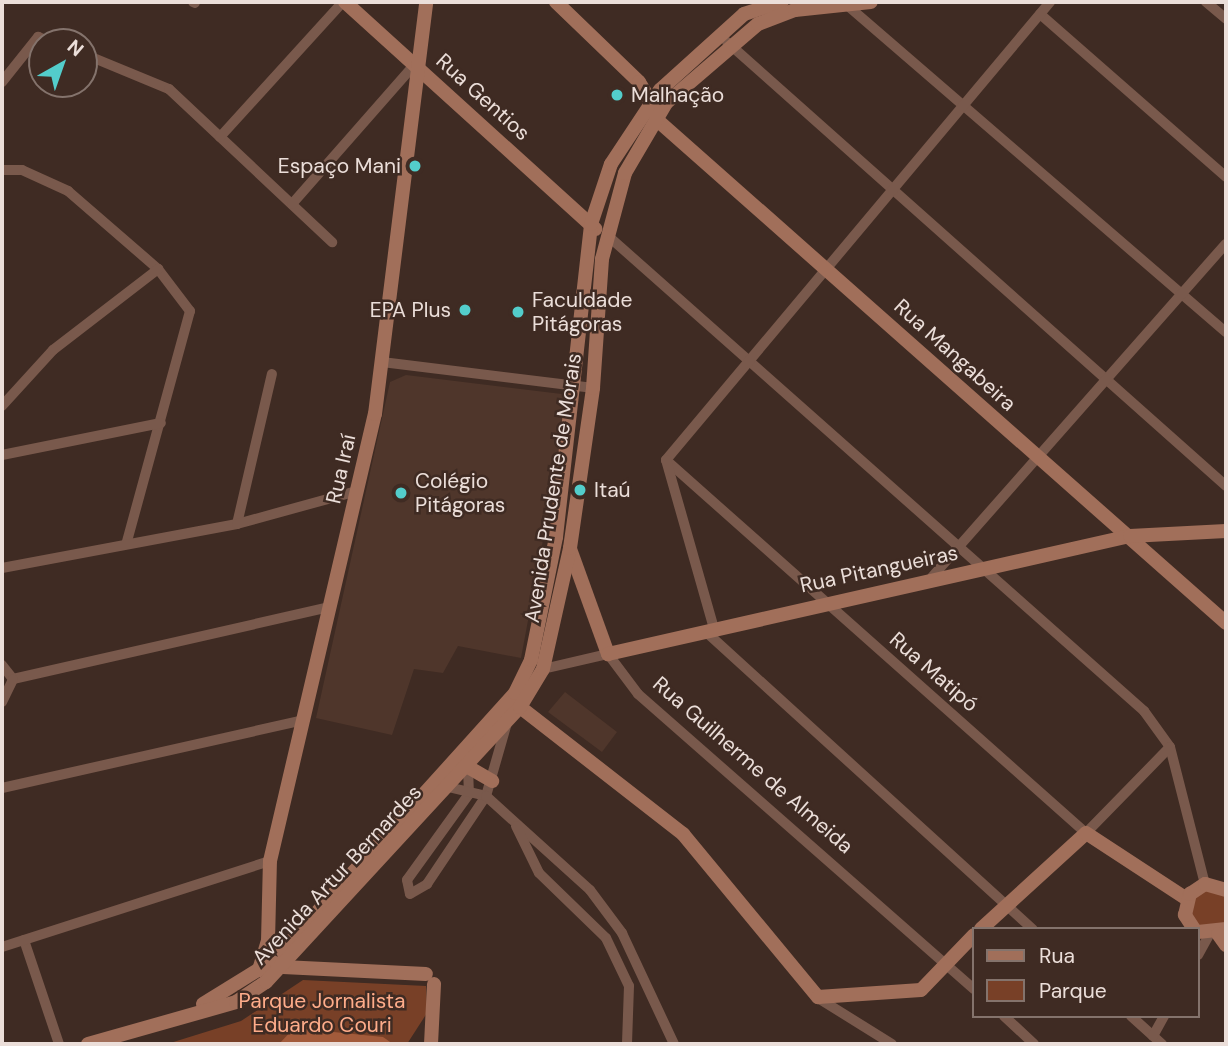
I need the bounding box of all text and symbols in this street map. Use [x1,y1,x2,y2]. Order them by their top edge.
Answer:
north arrow [28,28,98,98]
text: N [62,34,89,62]
street label: Rua Gentios [431,48,535,146]
place label: Malhação [631,82,724,108]
marker: Malhação [609,87,625,103]
place label: Espaço Mani [278,153,401,179]
marker: Espaço Mani [407,158,423,174]
place label: Faculdade Pitágoras [532,287,632,337]
street label: Rua Mangabeira [889,294,1021,416]
place label: EPA Plus [370,297,451,323]
marker: EPA Plus [457,302,473,318]
marker: Faculdade Pitágoras [510,304,526,320]
street label: Avenida Prudente de Morais [519,351,587,625]
street label: Rua Iraí [321,432,361,506]
place label: Colégio Pitágoras [415,468,505,518]
place label: Itaú [594,477,631,503]
marker: Itaú [572,482,588,498]
marker: Colégio Pitágoras [393,485,409,501]
street label: Rua Pitangueiras [798,540,960,598]
street label: Rua Matipó [885,627,983,717]
street label: Rua Guilherme de Almeida [648,671,858,859]
street label: Avenida Artur Bernardes [247,780,427,970]
legend [972,927,1200,1018]
text: Rua [1039,942,1075,970]
text: Parque [1039,977,1107,1005]
park label: Parque Jornalista Eduardo Couri [239,988,405,1038]

